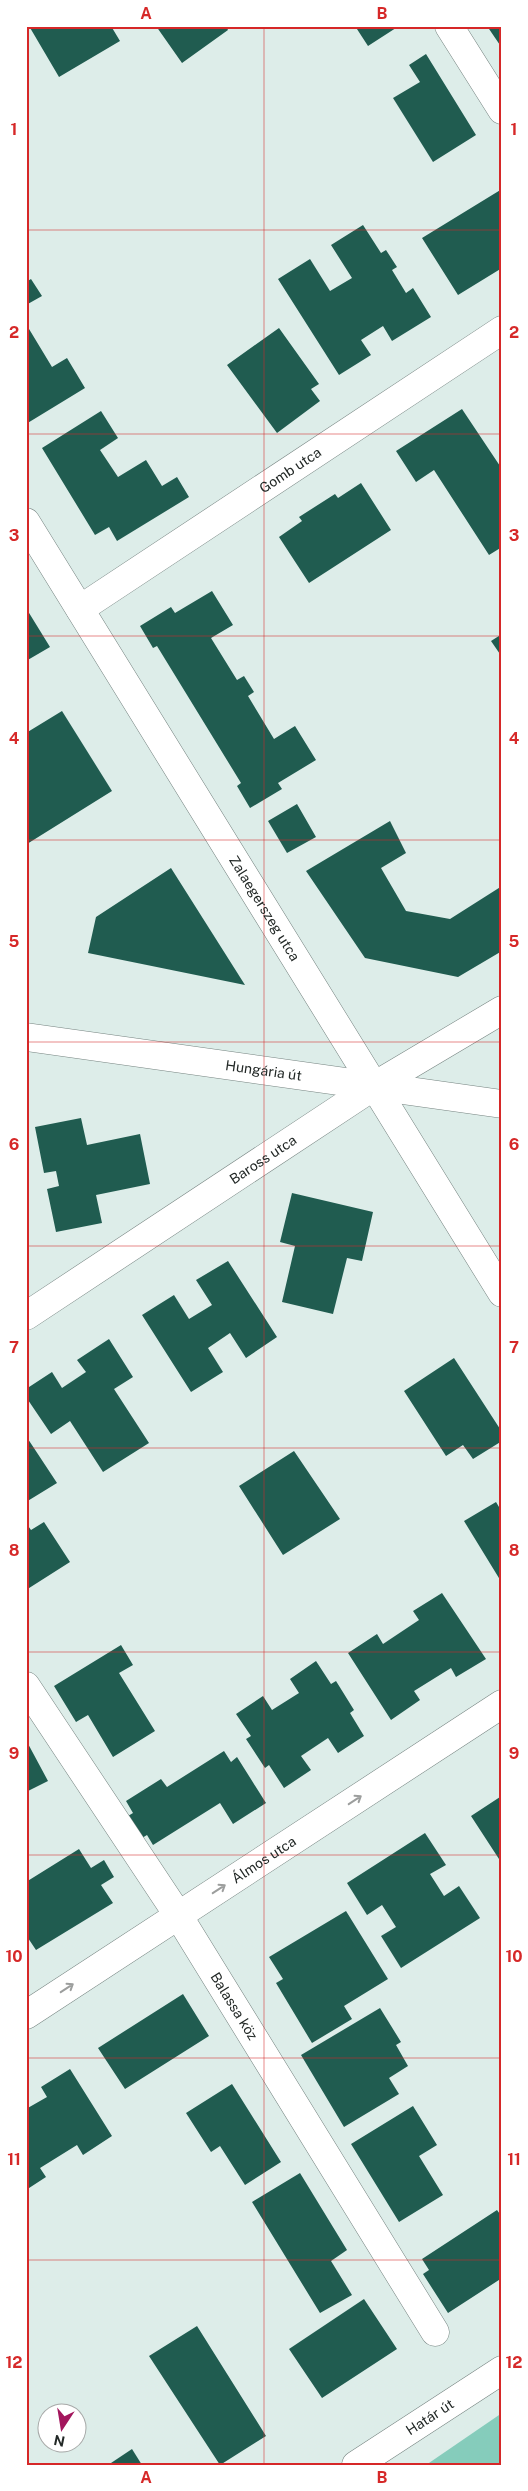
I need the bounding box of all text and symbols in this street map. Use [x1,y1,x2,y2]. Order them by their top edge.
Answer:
text: A [140,4,152,23]
text: B [377,4,388,23]
text: 1 [11,120,17,139]
text: 1 [511,120,517,139]
text: 2 [9,323,19,342]
text: 2 [509,323,519,342]
street label: Gomb utca [256,444,324,496]
text: 3 [9,526,19,545]
text: 3 [509,526,519,545]
text: 4 [9,729,20,748]
text: 4 [509,729,520,748]
street label: Zalaegerszeg utca [226,853,303,964]
text: 5 [9,932,20,951]
text: 5 [509,932,520,951]
street label: Hungária út [224,1057,303,1084]
street label: Baross utca [227,1132,299,1187]
text: 6 [9,1135,19,1154]
text: 6 [509,1135,519,1154]
text: 7 [9,1338,19,1357]
text: 7 [509,1338,519,1357]
text: 8 [9,1541,20,1560]
text: 8 [509,1541,520,1560]
text: 9 [9,1744,19,1763]
text: 9 [509,1744,519,1763]
one-way arrow [348,1795,362,1805]
street label: Álmos utca [228,1833,299,1886]
one-way arrow [212,1884,226,1894]
text: 10 [5,1947,23,1966]
text: 10 [505,1947,523,1966]
street label: Balassa köz [207,1970,261,2043]
one-way arrow [60,1983,74,1993]
text: 11 [7,2150,21,2169]
text: 11 [507,2150,521,2169]
text: 12 [5,2353,23,2372]
text: 12 [505,2353,523,2372]
street label: Határ út [403,2396,457,2438]
north arrow [38,2404,88,2454]
text: N [52,2432,66,2450]
text: A [140,2468,152,2487]
text: B [377,2468,388,2487]

